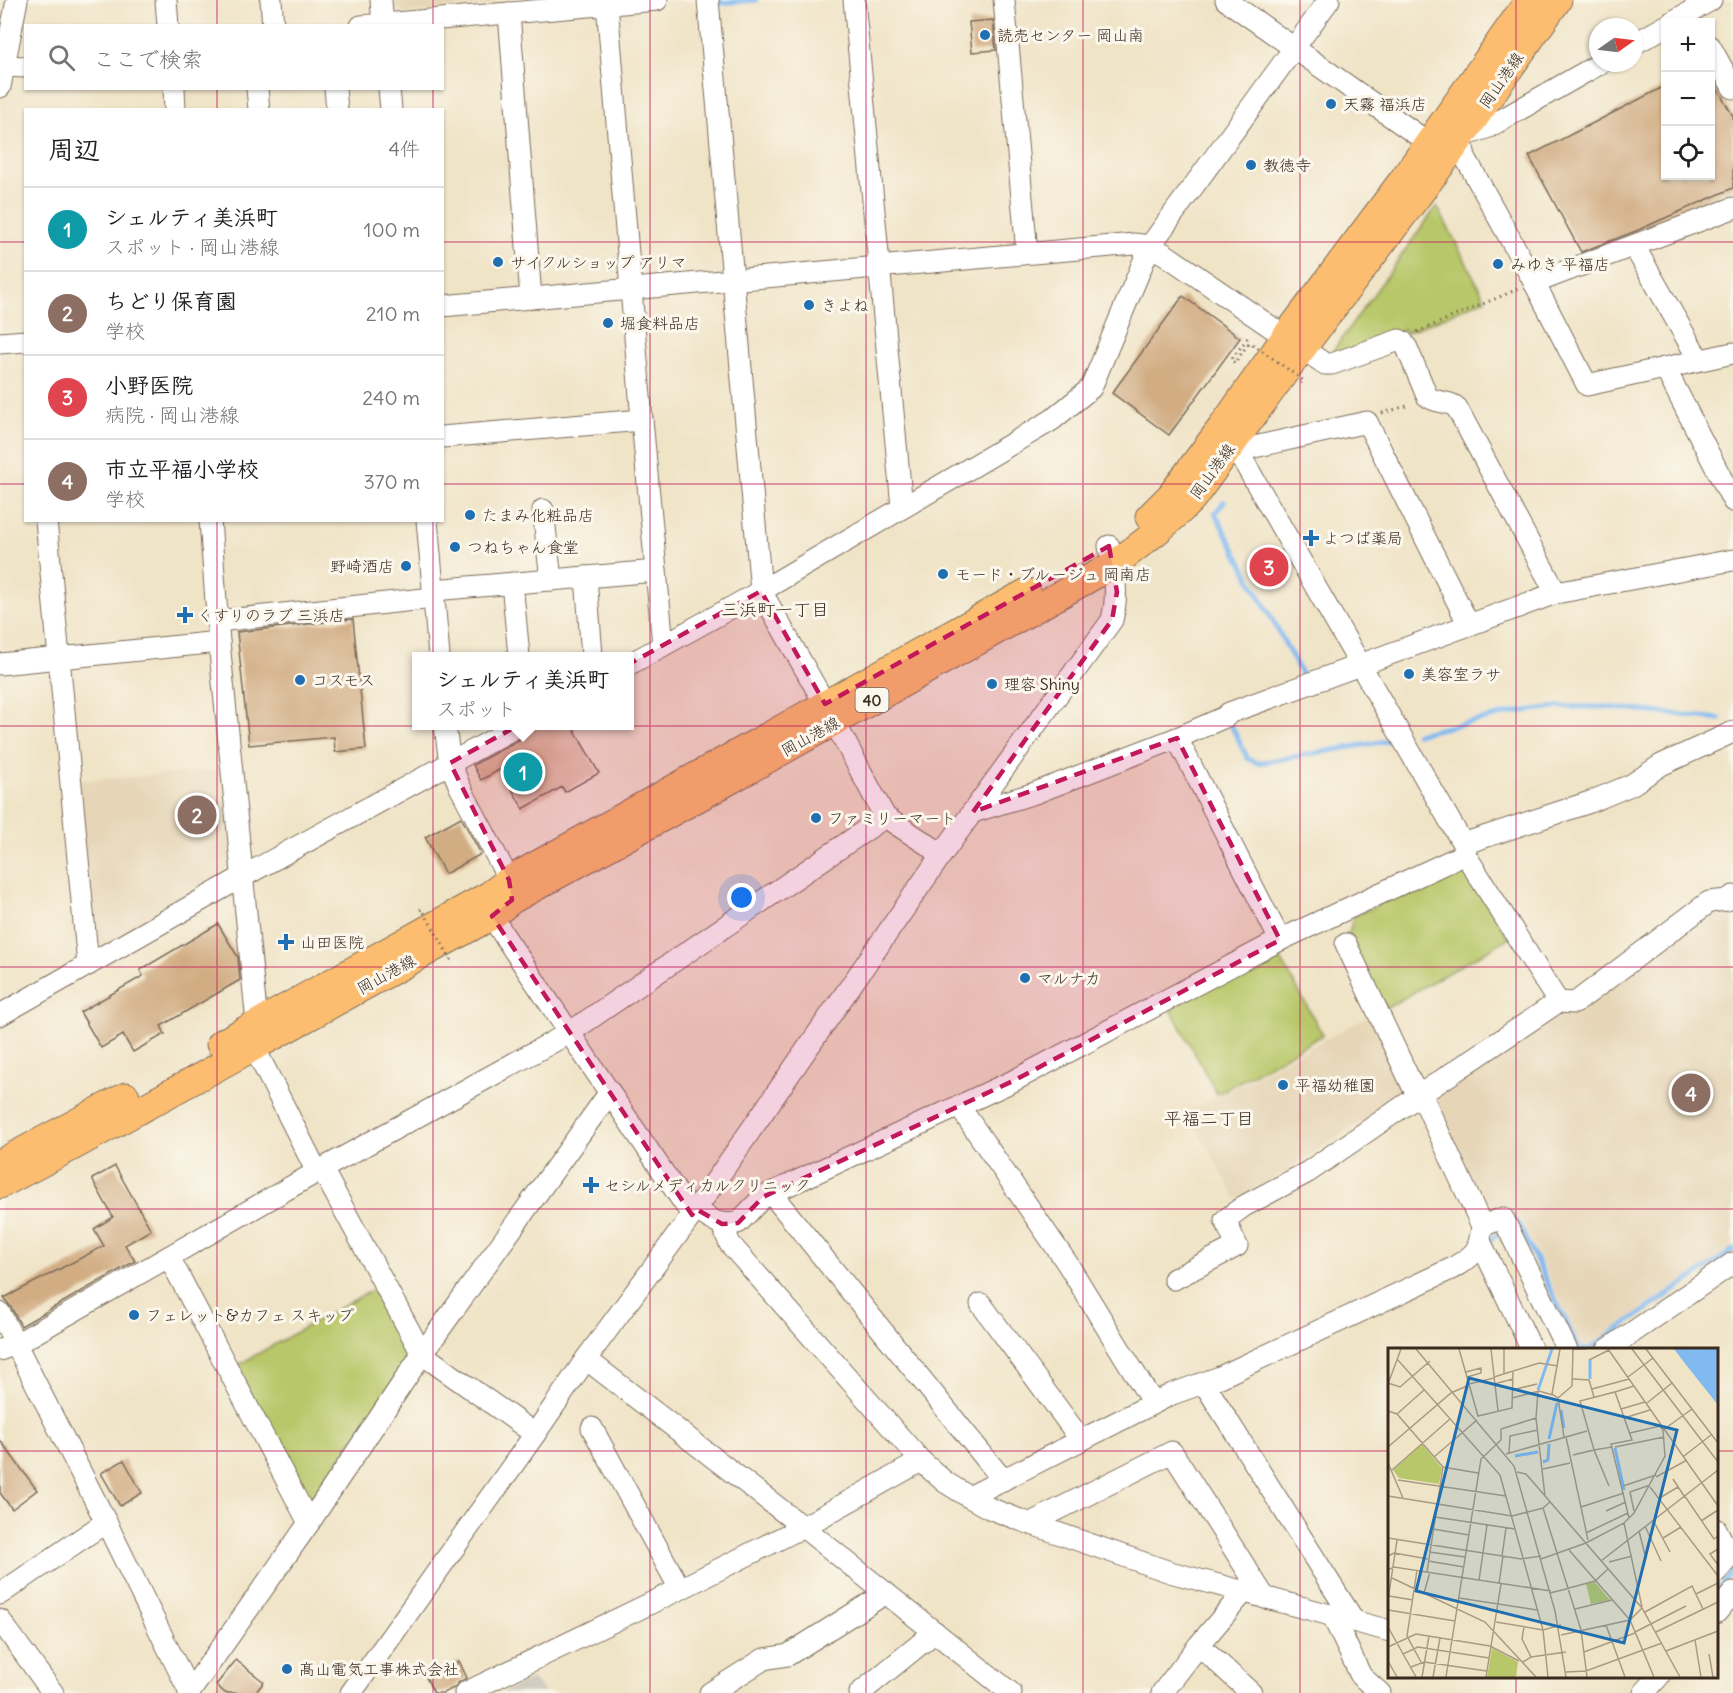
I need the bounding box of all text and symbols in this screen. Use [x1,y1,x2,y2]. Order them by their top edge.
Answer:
north arrow [1589,18,1643,72]
map controls [1661,18,1715,180]
button: + [1661,18,1715,72]
search box [24,24,444,90]
place label: 読売センター 岡山南 [997,25,1144,45]
marker: 読売センター 岡山南 [978,28,992,42]
icon: search [45,41,78,74]
text: ここで検索 [93,45,203,73]
street label: 岡山港線 [1474,48,1528,112]
button: − [1661,72,1715,126]
place label: 天霧 福浜店 [1343,94,1427,114]
marker: 天霧 福浜店 [1324,97,1338,111]
button: locate [1661,126,1715,180]
text: 周辺 [48,133,100,166]
text: 4件 [388,136,420,161]
place label: 教徳寺 [1263,155,1311,175]
marker: 教徳寺 [1244,158,1258,172]
text: シェルティ美浜町 [105,203,278,231]
text: 1 [64,217,71,242]
text: 100 m [363,217,420,242]
text: スポット · 岡山港線 [105,234,279,259]
place label: サイクルショップ アリマ [510,252,687,272]
place label: みゆき 平福店 [1510,254,1610,274]
marker: サイクルショップ アリマ [491,255,505,269]
marker: みゆき 平福店 [1491,257,1505,271]
text: ちどり保育園 [105,287,237,315]
place label: きよね [821,295,869,315]
marker: きよね [802,298,816,312]
text: 2 [62,301,73,326]
text: 210 m [366,301,420,326]
place label: 堀食料品店 [620,313,700,333]
marker: 堀食料品店 [601,316,615,330]
text: 学校 [105,318,145,343]
text: 小野医院 [105,371,193,399]
text: 3 [62,385,73,410]
text: 240 m [362,385,420,410]
text: 病院 · 岡山港線 [105,402,239,427]
street label: 岡山港線 [1185,439,1239,503]
text: 市立平福小学校 [105,455,259,483]
text: 4 [62,469,73,494]
text: 370 m [363,469,420,494]
text: 学校 [105,486,145,511]
place label: たまみ化粧品店 [482,505,594,525]
marker: たまみ化粧品店 [463,508,477,522]
place label: よつば薬局 [1323,528,1403,548]
marker: よつば薬局 [1304,531,1318,545]
place label: つねちゃん食堂 [467,537,579,557]
marker: つねちゃん食堂 [448,540,462,554]
pin: 3 [1250,544,1288,590]
place label: 野崎酒店 [330,556,394,576]
marker: 野崎酒店 [399,559,413,573]
place label: モード・ブルージュ 岡南店 [955,564,1151,584]
marker: モード・ブルージュ 岡南店 [936,567,950,581]
district label: 三浜町一丁目 [721,598,829,621]
place label: くすりのラブ 三浜店 [197,605,345,625]
marker: くすりのラブ 三浜店 [178,608,192,622]
popup [412,652,634,730]
place label: 美容室ラサ [1421,664,1501,684]
text: シェルティ美浜町 [437,665,609,693]
marker: 美容室ラサ [1402,667,1416,681]
place label: コスモス [312,670,375,690]
marker: コスモス [293,673,307,687]
place label: 理容 Shiny [1004,674,1080,694]
marker: 理容 Shiny [985,677,999,691]
road number: 40 [856,688,888,712]
text: スポット [437,696,517,721]
street label: 岡山港線 [777,712,843,760]
pin: 1 [504,750,542,794]
pin: 2 [178,792,216,838]
place label: ファミリーマート [828,808,956,828]
marker: ファミリーマート [809,811,823,825]
your location [727,883,756,912]
place label: 山田医院 [300,932,364,952]
marker: 山田医院 [277,933,295,951]
street label: 岡山港線 [353,950,419,998]
place label: マルナカ [1037,968,1101,988]
marker: マルナカ [1018,971,1032,985]
pin: 4 [1672,1070,1710,1116]
place label: 平福幼稚園 [1295,1075,1375,1095]
marker: 平福幼稚園 [1276,1078,1290,1092]
district label: 平福二丁目 [1164,1107,1254,1130]
place label: セシルメディカルクリニック [604,1175,810,1195]
marker: セシルメディカルクリニック [582,1176,600,1194]
place label: フェレット&カフェ スキップ [146,1305,354,1325]
marker: フェレット&カフェ スキップ [127,1308,141,1322]
inset map [1388,1348,1718,1678]
place label: 髙山電気工事株式会社 [299,1659,459,1679]
marker: 髙山電気工事株式会社 [280,1662,294,1676]

